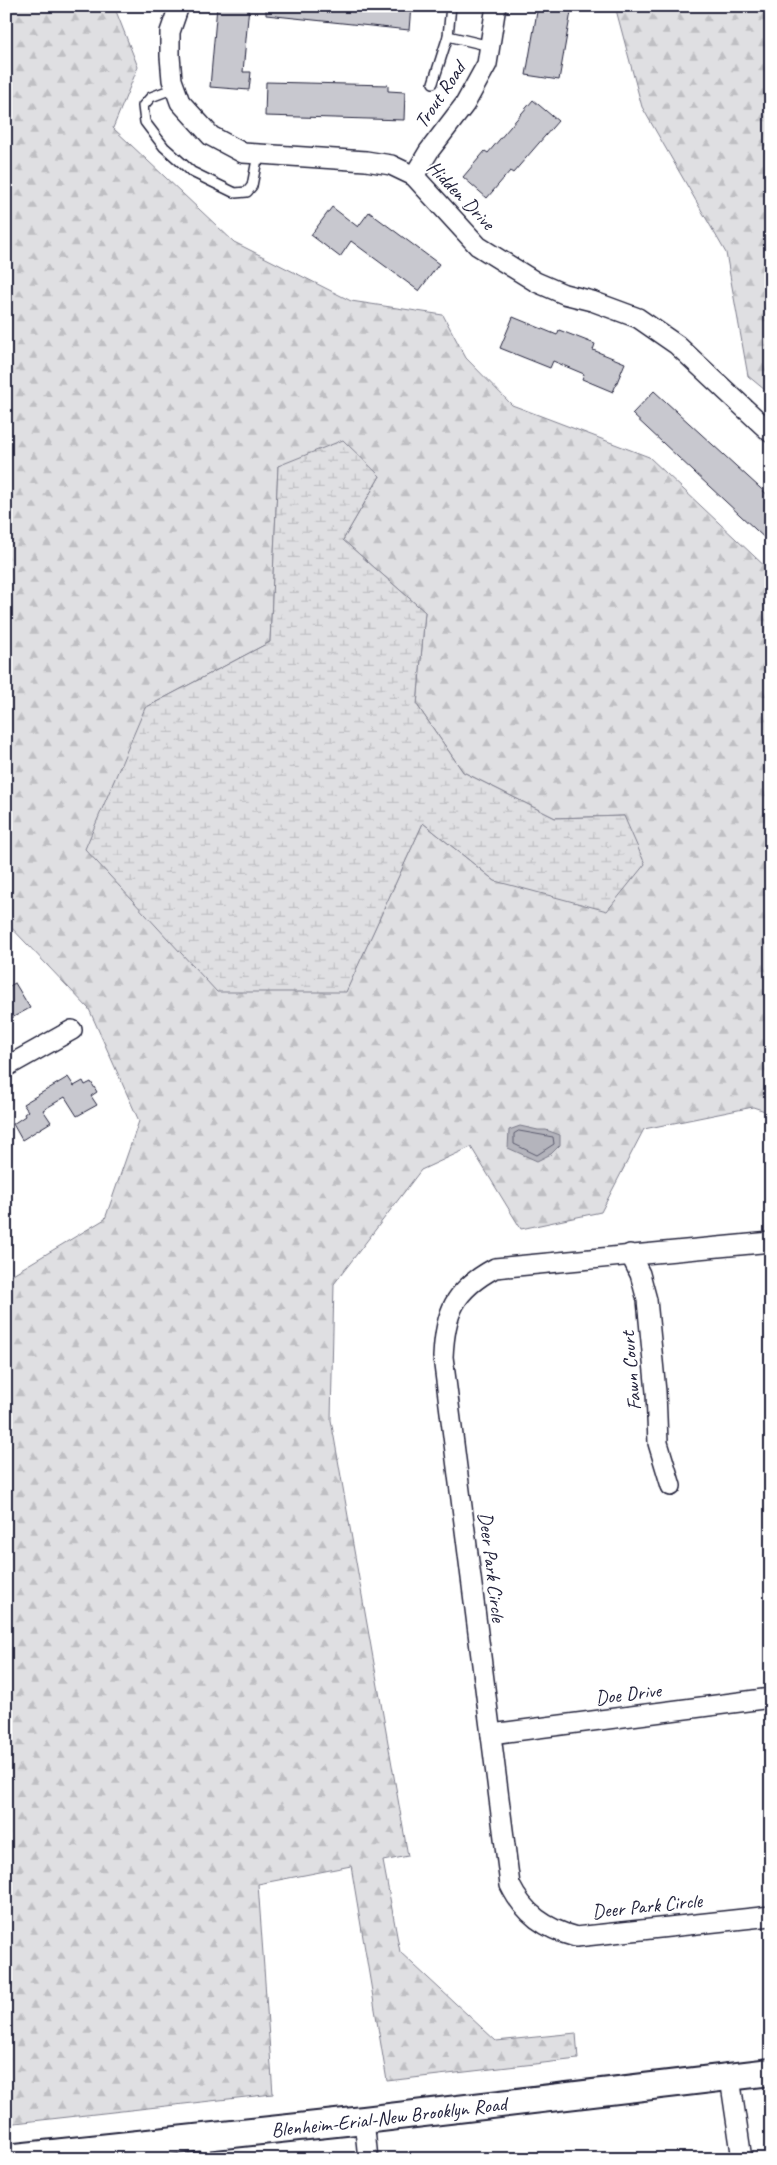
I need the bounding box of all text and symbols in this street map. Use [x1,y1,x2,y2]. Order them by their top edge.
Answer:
street label: Trout Road [409,55,473,133]
street label: Hidden Drive [422,155,501,236]
street label: Fawn Court [615,1328,647,1412]
street label: Deer Park Circle [473,1511,511,1625]
street label: Doe Drive [594,1677,664,1710]
street label: Deer Park Circle [591,1888,705,1924]
street label: Blenheim-Erial-New Brooklyn Road [270,2090,511,2142]

